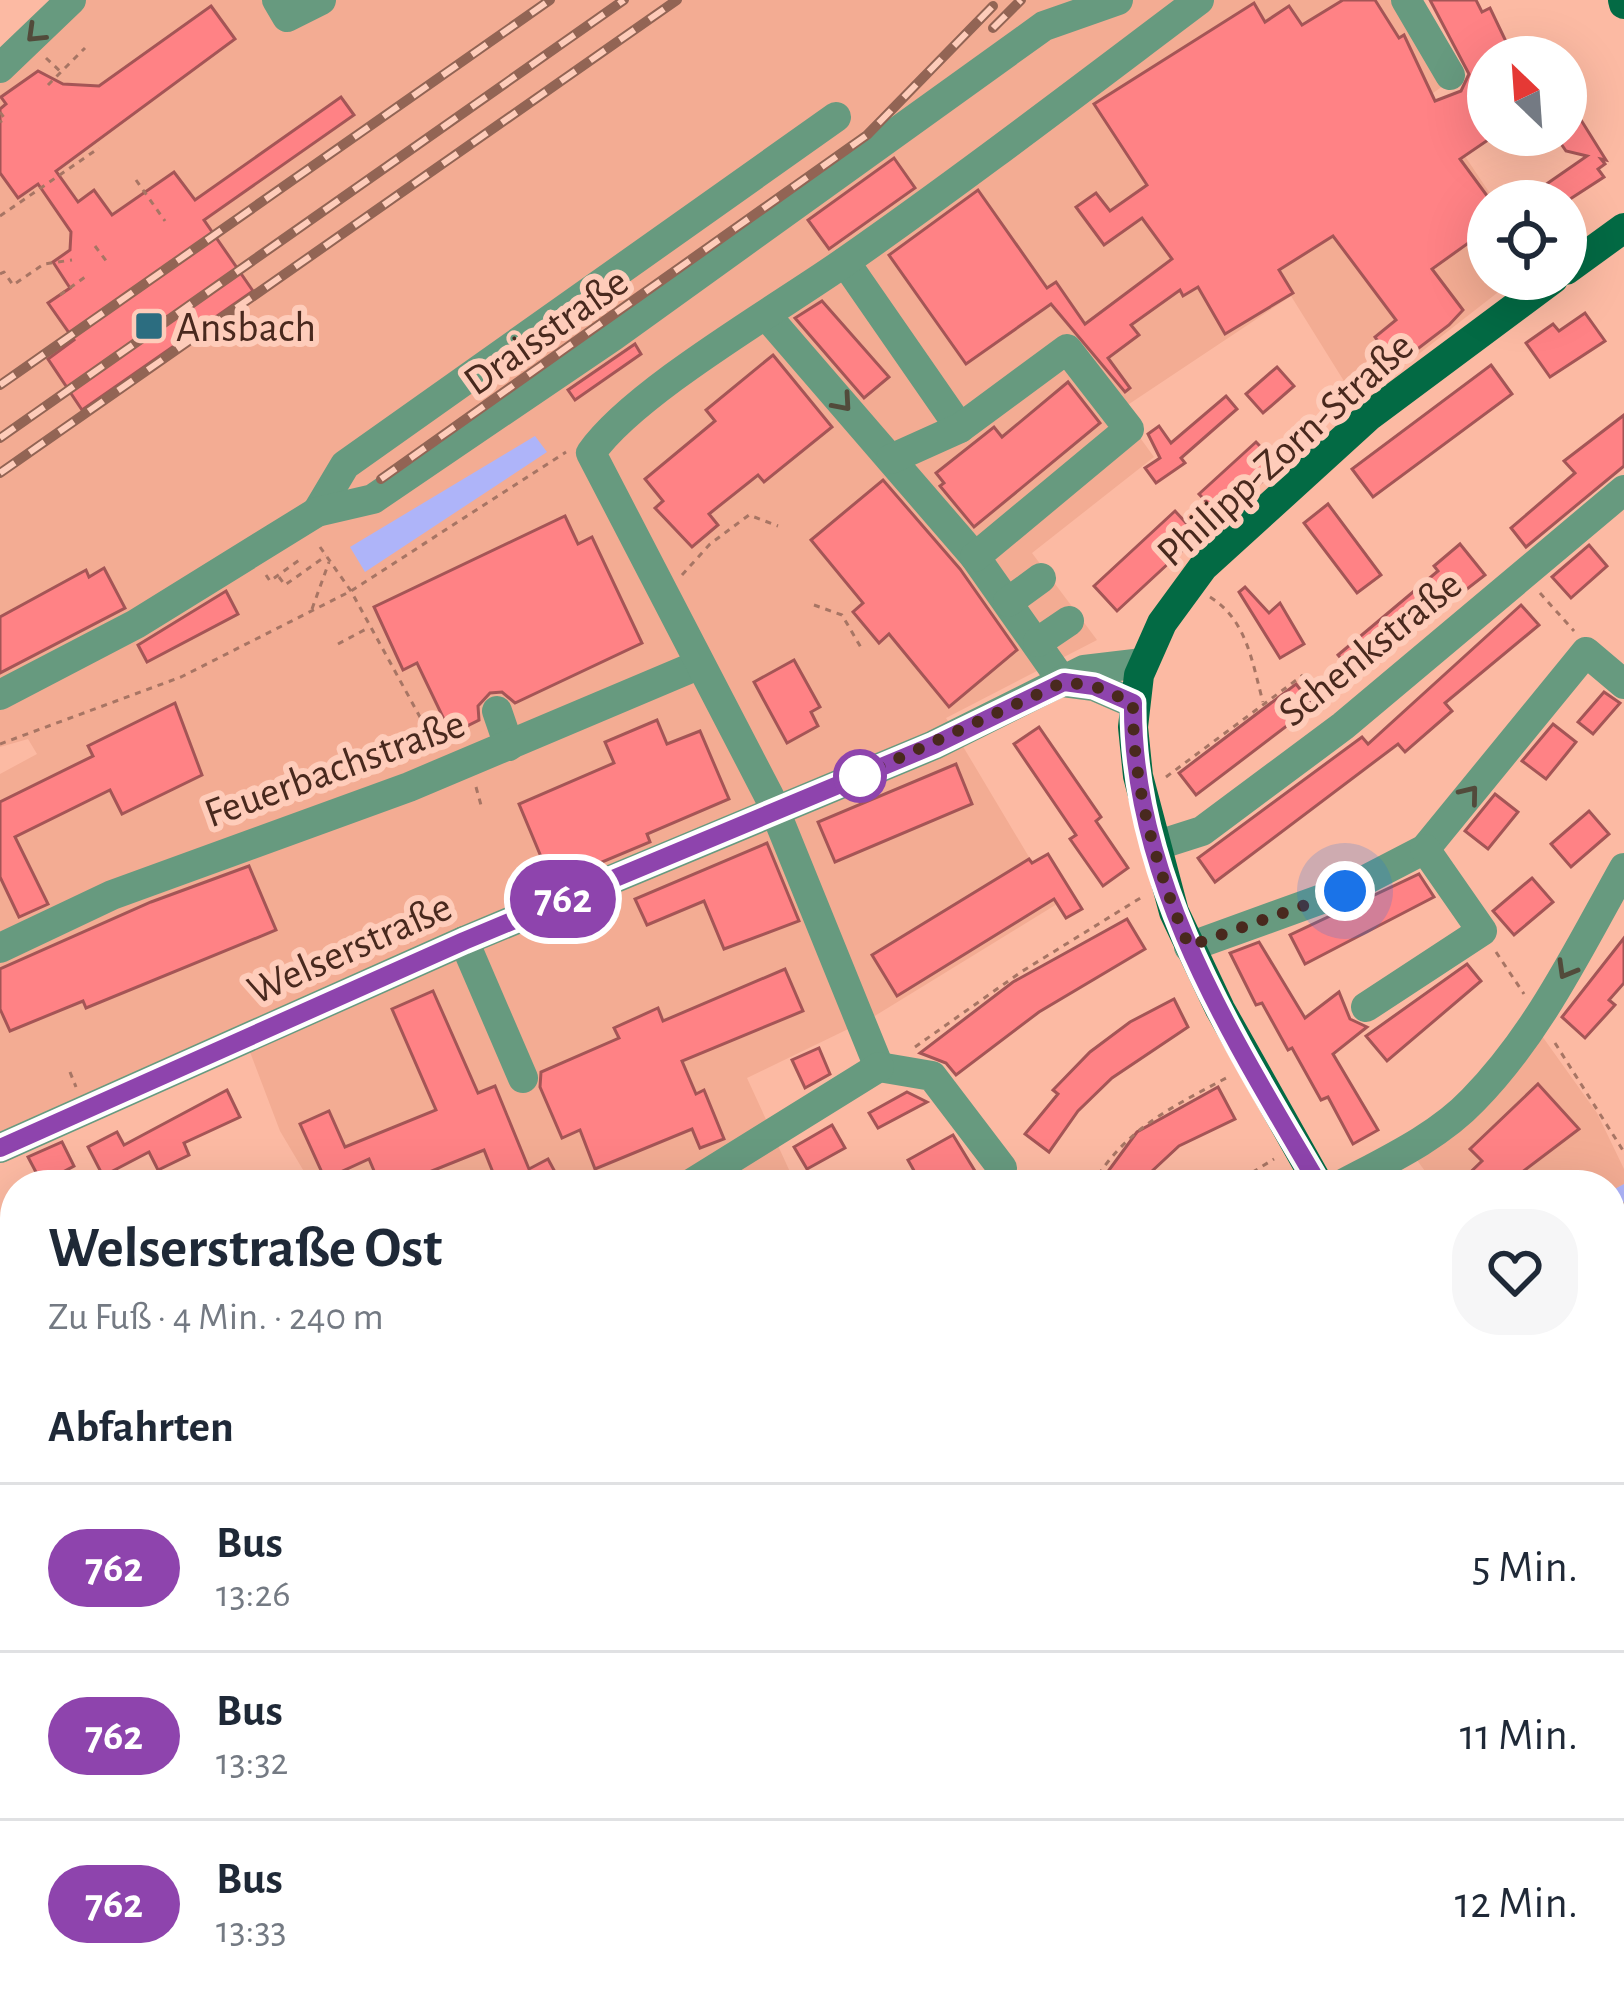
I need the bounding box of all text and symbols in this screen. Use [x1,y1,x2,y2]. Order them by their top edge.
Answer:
one-way arrow [27,20,49,42]
north arrow [1467,36,1587,156]
map controls [1467,36,1587,300]
button: locate [1467,180,1587,300]
street label: Draisstraße [456,260,636,403]
place label: Ansbach [176,307,316,349]
marker: Ansbach [133,310,165,342]
street label: Philipp-Zorn-Straße [1149,324,1421,575]
one-way arrow [829,389,850,411]
street label: Schenkstraße [1271,563,1469,735]
street label: Feuerbachstraße [199,702,470,835]
unlabelled marker [835,751,885,801]
one-way arrow [1456,786,1477,808]
line badge: 762 [494,860,632,938]
your location [1315,861,1375,921]
text: 762 [534,878,592,920]
street label: Welserstraße [242,885,458,1012]
one-way arrow [1557,957,1580,979]
button: heart [1452,1209,1578,1335]
text: Welserstraße Ost [48,1220,442,1277]
text: Zu Fuß · 4 Min. · 240 m [48,1298,384,1337]
text: Abfahrten [48,1405,234,1450]
text: Bus [216,1521,283,1566]
text: 5 Min. [1472,1545,1578,1590]
text: 762 [85,1547,143,1589]
text: 13:26 [216,1575,291,1614]
text: Bus [216,1689,283,1734]
text: 11 Min. [1460,1713,1578,1758]
text: 762 [85,1715,143,1757]
text: 13:32 [216,1743,288,1782]
text: Bus [216,1857,283,1902]
text: 12 Min. [1455,1881,1578,1926]
text: 762 [85,1883,143,1925]
text: 13:33 [216,1911,287,1950]

